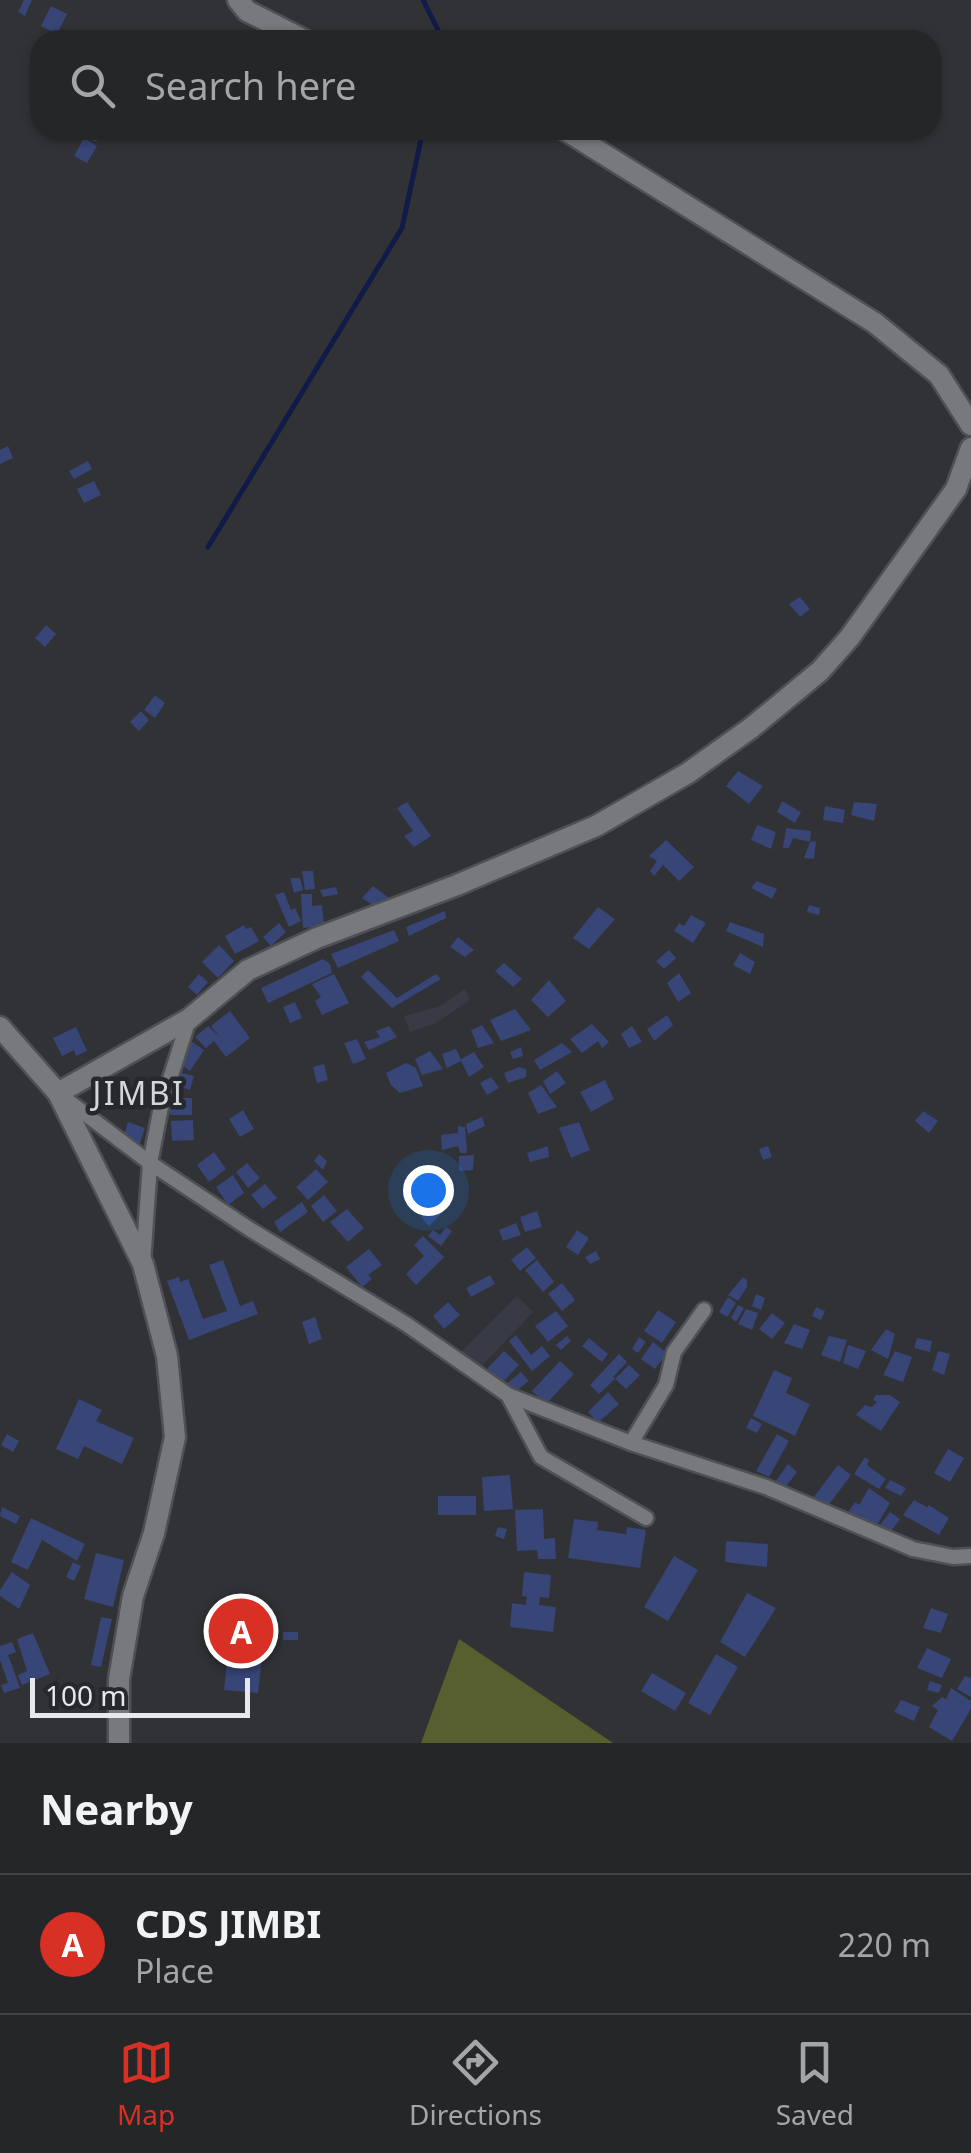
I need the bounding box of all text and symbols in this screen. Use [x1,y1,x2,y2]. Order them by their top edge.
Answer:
search box [30,30,941,140]
icon: search [65,58,120,113]
text: Search here [145,59,356,111]
district label: JIMBI [90,1071,185,1114]
your location [403,1165,454,1216]
pin: A [208,1594,274,1668]
scale bar [30,1673,250,1718]
text: 100 m [45,1676,127,1714]
text: Nearby [40,1780,193,1837]
text: CDS JIMBI [135,1897,321,1949]
text: A [61,1923,84,1966]
text: 220 m [838,1923,931,1966]
text: Place [135,1949,214,1992]
tab: Map [117,2035,175,2133]
tab: Directions [409,2035,542,2133]
tab: Saved [776,2035,854,2133]

